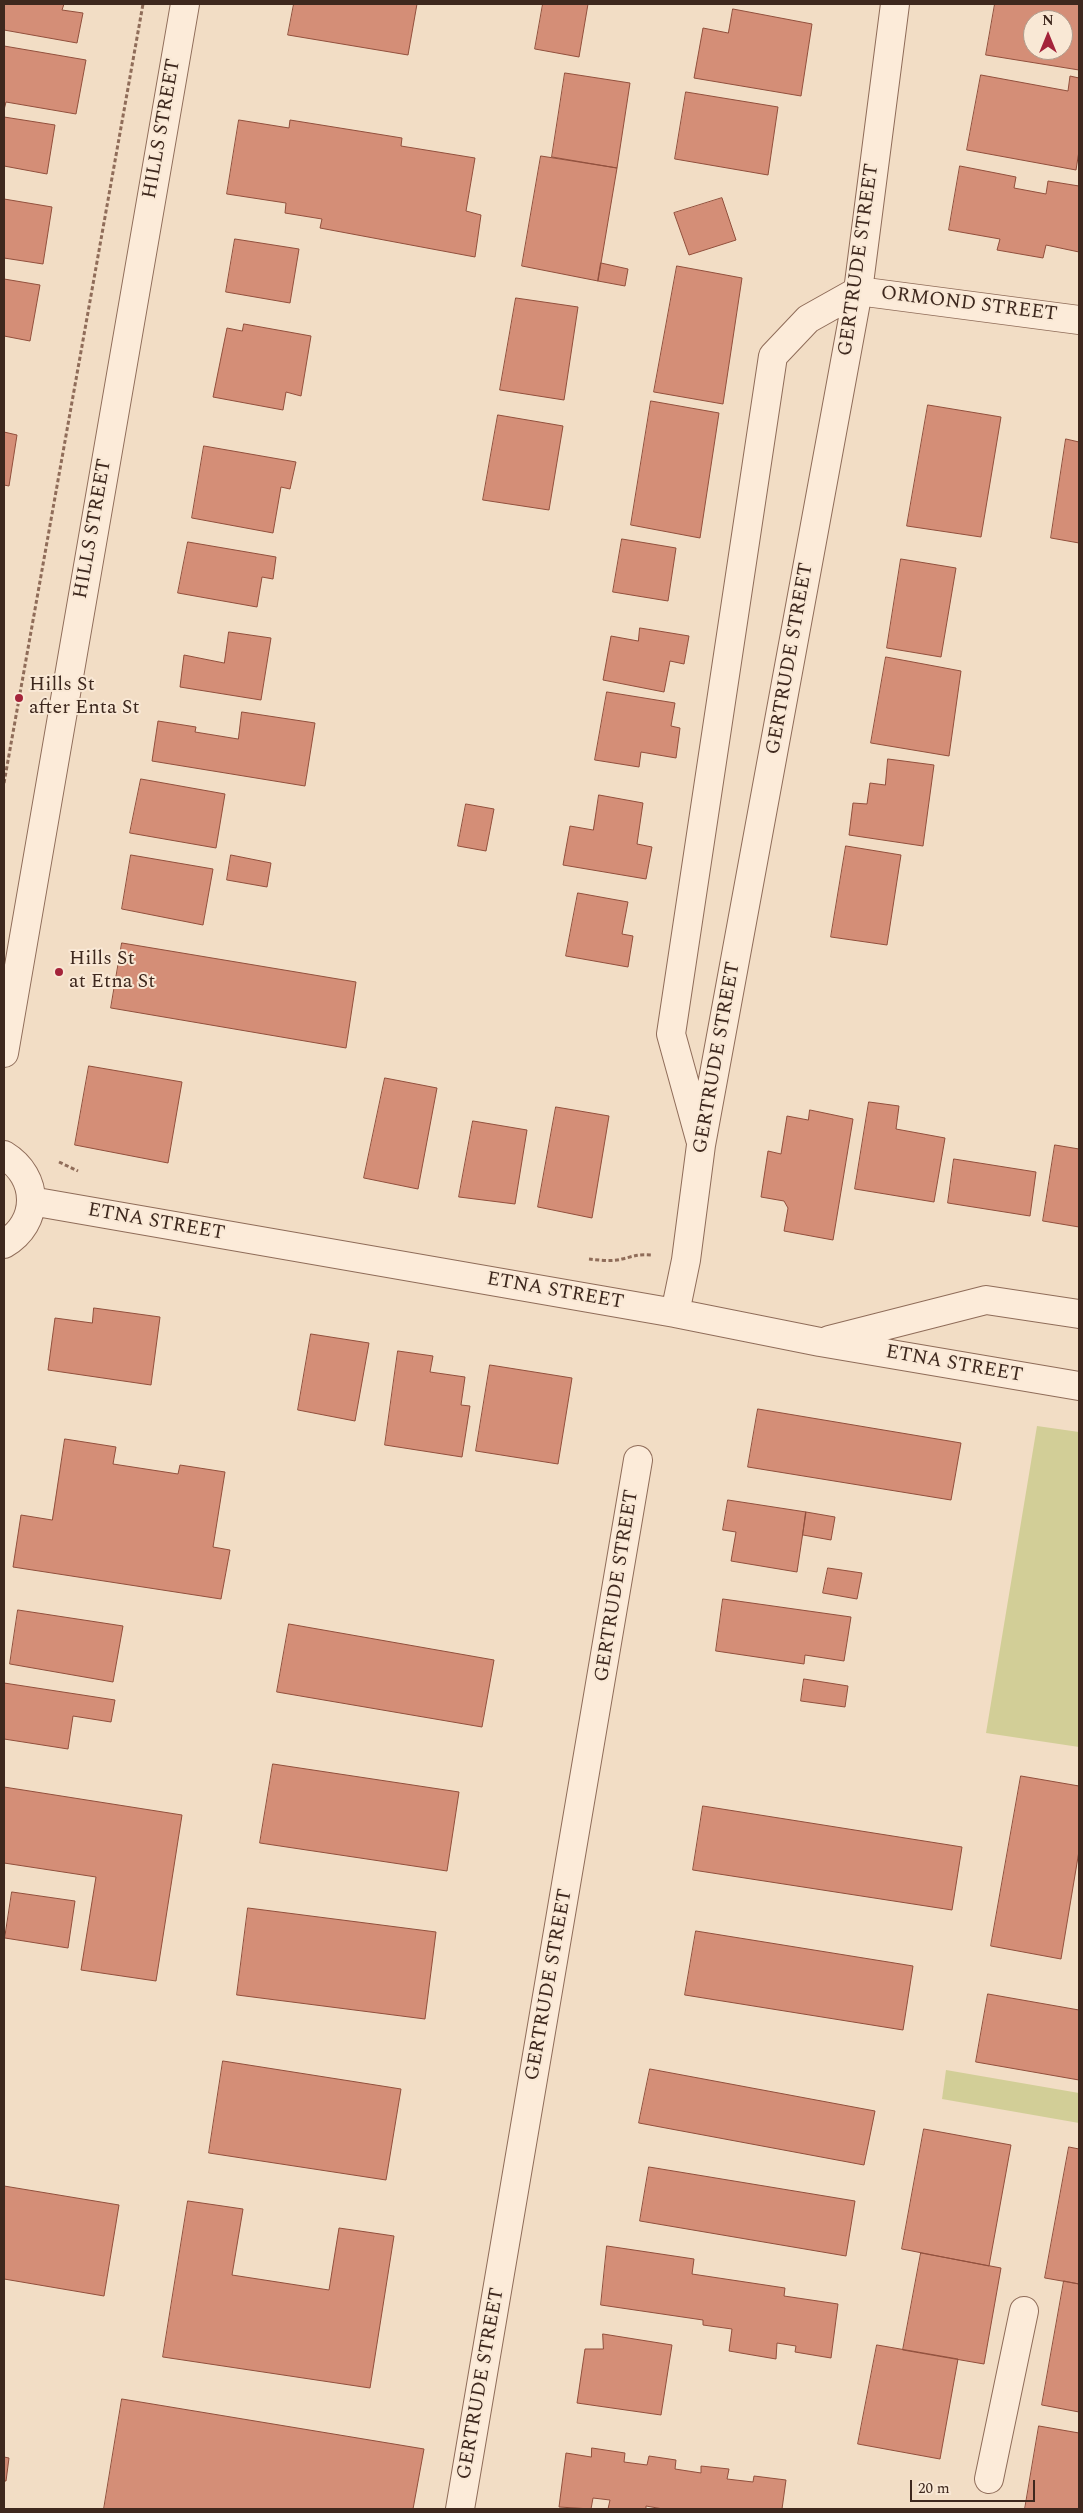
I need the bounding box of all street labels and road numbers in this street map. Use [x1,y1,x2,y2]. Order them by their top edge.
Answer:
street label: HILLS STREET [139,57,187,201]
street label: GERTRUDE STREET [835,162,885,358]
street label: ORMOND STREET [879,282,1059,328]
street label: HILLS STREET [70,457,118,601]
street label: GERTRUDE STREET [762,561,820,757]
street label: GERTRUDE STREET [689,960,747,1156]
street label: ETNA STREET [86,1199,226,1247]
street label: ETNA STREET [485,1268,625,1316]
street label: ETNA STREET [884,1341,1024,1389]
street label: GERTRUDE STREET [591,1488,645,1684]
street label: GERTRUDE STREET [521,1887,579,2083]
street label: GERTRUDE STREET [453,2286,511,2482]

